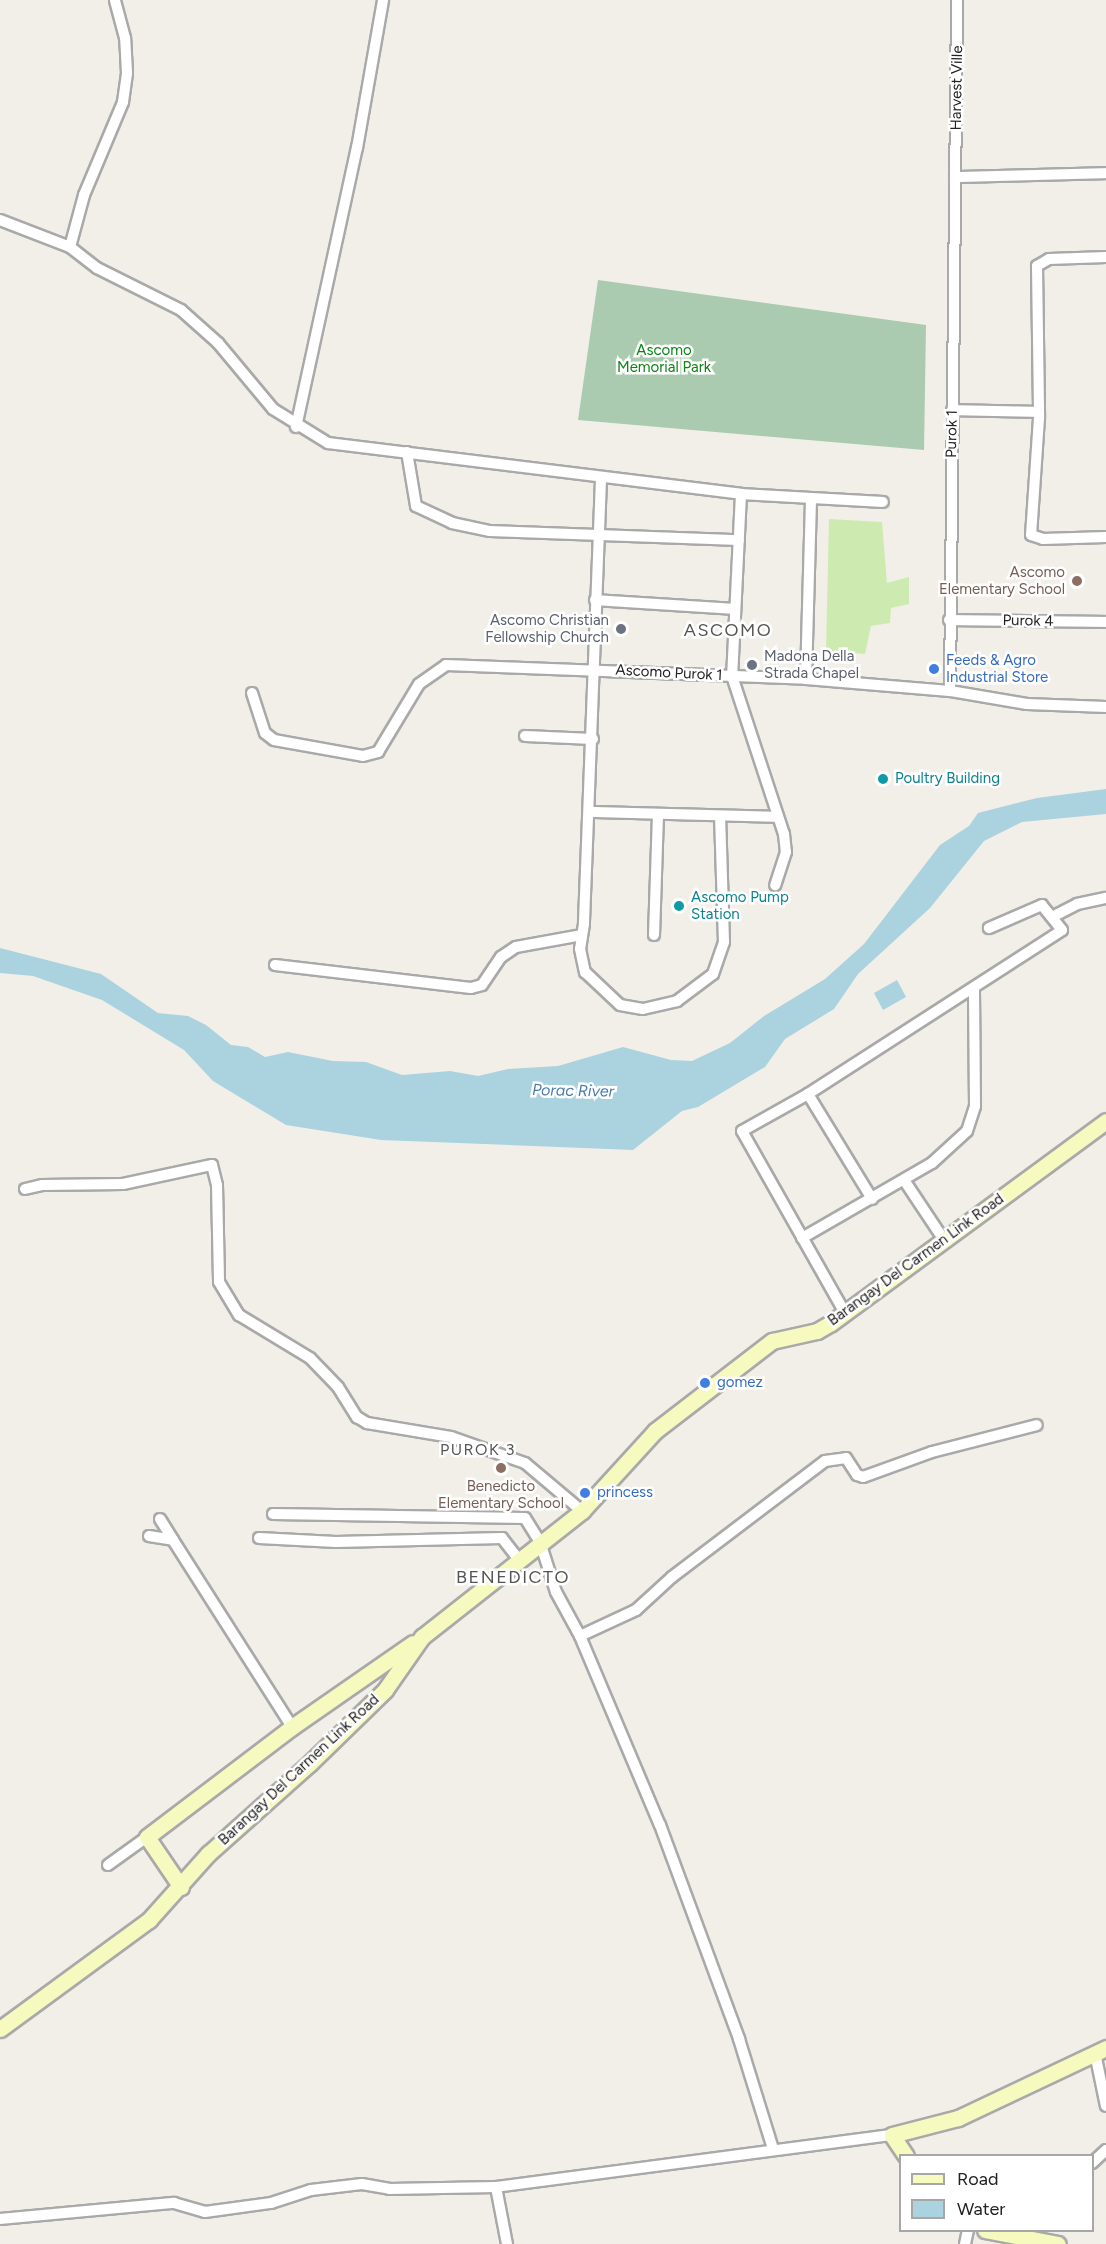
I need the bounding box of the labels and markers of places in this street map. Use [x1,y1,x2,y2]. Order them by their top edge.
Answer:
place label: Ascomo Elementary School [939,563,1065,598]
marker: Ascomo Elementary School [1070,574,1084,588]
place label: Ascomo Christian Fellowship Church [485,611,609,646]
marker: Ascomo Christian Fellowship Church [614,622,628,636]
place label: Madona Della Strada Chapel [764,647,859,682]
place label: Feeds & Agro Industrial Store [946,651,1048,686]
marker: Madona Della Strada Chapel [745,658,759,672]
marker: Feeds & Agro Industrial Store [927,662,941,676]
place label: Poultry Building [895,770,1000,788]
marker: Poultry Building [876,772,890,786]
place label: Ascomo Pump Station [691,888,789,923]
marker: Ascomo Pump Station [672,899,686,913]
place label: gomez [717,1374,763,1392]
marker: gomez [698,1376,712,1390]
marker: Benedicto Elementary School [494,1461,508,1475]
place label: Benedicto Elementary School [438,1477,564,1512]
place label: princess [597,1484,653,1502]
marker: princess [578,1486,592,1500]

